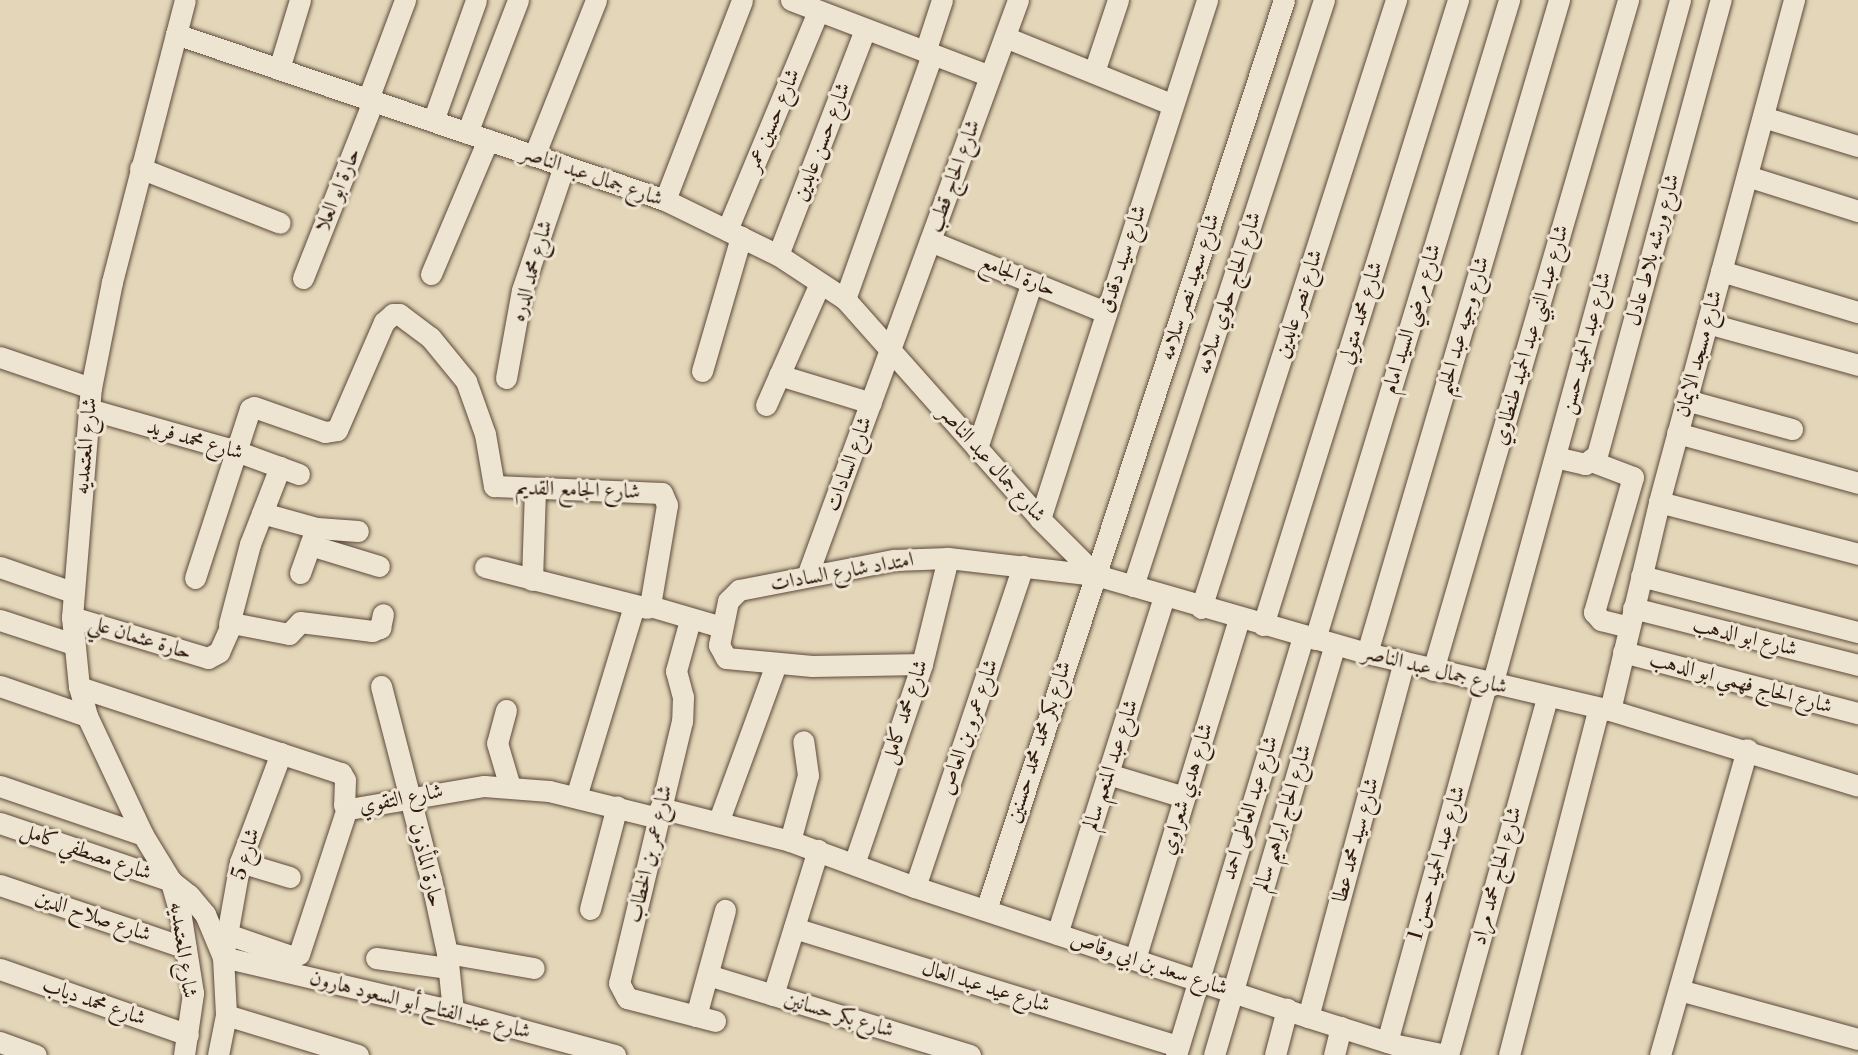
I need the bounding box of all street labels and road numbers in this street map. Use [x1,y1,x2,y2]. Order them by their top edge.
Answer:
street label: شارع حسين عمر [740,65,806,175]
street label: شارع حسن عابدين [788,79,856,205]
street label: شارع الحاج قطب [922,116,986,236]
street label: شارع جمال عبد الناصر [518,140,666,212]
street label: حارة ابو العلا [310,144,366,236]
street label: شارع ورشه بلاط عادل [1621,171,1685,329]
street label: شارع سيد دقدق [1094,202,1152,316]
street label: شارع الحاج حلوي سلامه [1191,209,1267,377]
street label: شارع سعيد نصر سلامه [1154,210,1226,364]
street label: شارع محمد الدره [506,217,558,325]
street label: شارع عبد النبي عبد الحميد طنطاوي [1487,222,1575,448]
street label: شارع مرضي السيد امام [1377,241,1447,397]
street label: شارع نصر عابدين [1270,246,1328,362]
street label: حارة الجامع [977,249,1059,303]
street label: شارع وجيه عبد الحليم [1431,254,1495,398]
street label: شارع محمد متولي [1333,259,1389,367]
street label: شارع عبد الحميد حسن [1555,269,1617,417]
street label: شارع مسجد الايمان [1670,288,1728,420]
street label: شارع المعتمديه [69,397,103,495]
street label: شارع جمال عبد الناصر [933,400,1051,528]
street label: شارع السادات [820,413,878,515]
street label: شارع محمد فريد [144,414,246,466]
street label: شارع الجامع القديم [515,475,641,505]
street label: امتداد شارع السادات [768,547,916,597]
street label: حارة عثمان علي [86,610,194,666]
street label: شارع ابو الدهب [1690,612,1800,662]
street label: شارع جمال عبد الناصر [1360,640,1510,700]
street label: شارع الحاج فهمي ابو الدهب [1647,646,1835,720]
street label: شارع عمرو بن العاص [934,656,1004,798]
street label: شارع محمد كامل [876,657,934,767]
street label: شارع بكر محمد محمد حسنين [1001,658,1077,826]
street label: شارع عبد المنعم سالم [1078,696,1144,834]
street label: شارع هدي شعراوي [1155,720,1219,858]
street label: شارع عبد العاطى احمد [1216,733,1284,883]
street label: شارع الحاج ابراهيم سالم [1249,742,1317,894]
street label: شارع سيد محمد عطا [1327,775,1385,905]
street label: شارع التقوي [357,778,445,820]
street label: شارع عمر بن الخطاب [622,783,678,925]
street label: شارع عبد الحميد حسن 1 [1403,783,1471,943]
street label: شارع الحاج محمد مراد [1466,804,1528,948]
street label: شارع مصطفي كامل [17,818,155,886]
street label: حارة المأذون [403,820,449,910]
street label: شارع 5 [226,825,266,883]
street label: شارع صلاح الدين [32,884,154,948]
street label: شارع المعتمديه [164,900,202,1000]
street label: شارع سعد بن ابي وقاص [1067,927,1231,1001]
street label: شارع عيد عبد العال [919,956,1053,1018]
street label: شارع عبد الفتاح أبو السعود هارون [307,965,533,1045]
street label: شارع محمد دياب [39,973,149,1031]
street label: شارع بكر حسانين [781,986,897,1044]

